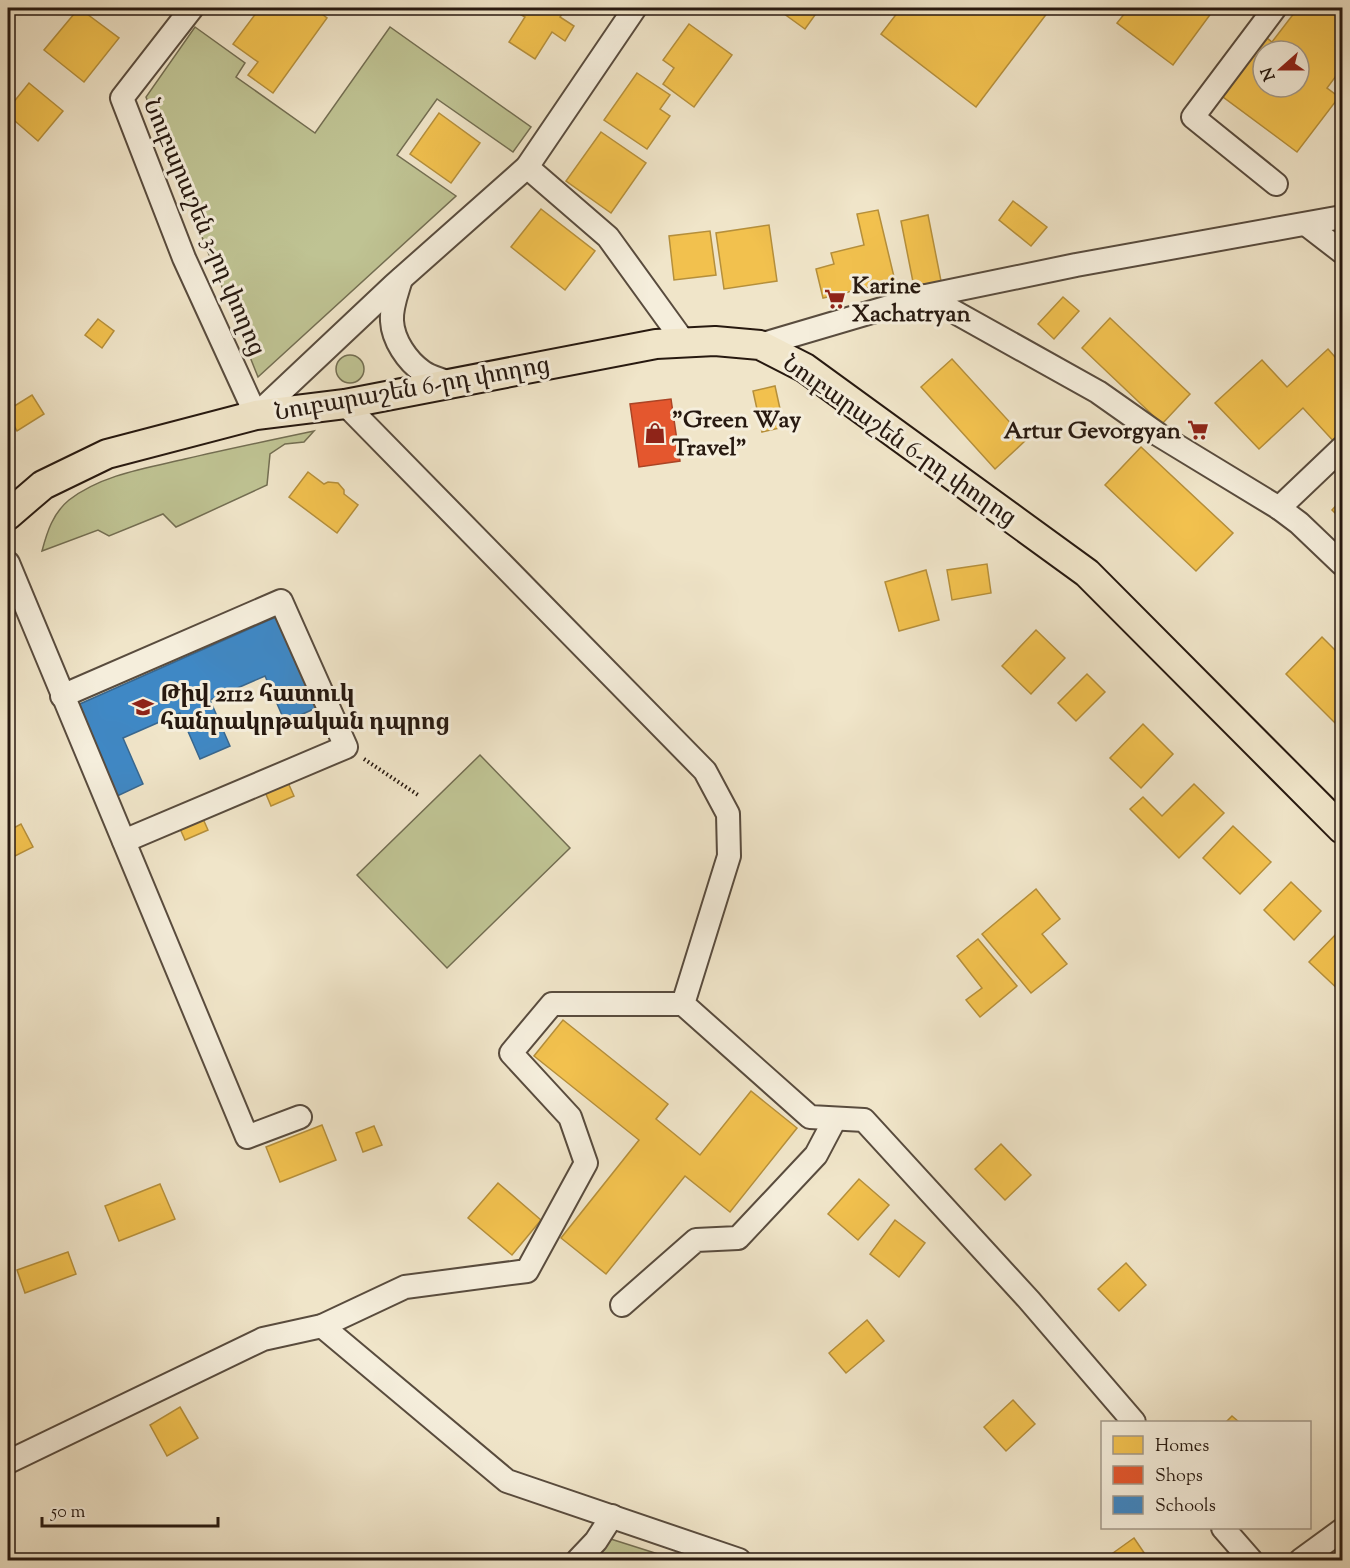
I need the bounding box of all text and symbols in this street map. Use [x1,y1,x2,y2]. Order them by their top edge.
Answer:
north arrow [1251,39,1311,99]
text: N [1256,63,1282,84]
street label: Նուբարաշեն 3-րդ փողոց [133,94,273,362]
place label: Karine Xachatryan [852,270,972,332]
supermarket icon: Karine Xachatryan [823,287,847,311]
street label: Նուբարաշեն 6-րդ փողոց [775,348,1023,536]
street label: Նուբարաշեն 6-րդ փողոց [272,349,553,431]
place label: "Green Way Travel" [672,404,801,466]
place label: Artur Gevorgyan [1003,415,1182,449]
supermarket icon: Artur Gevorgyan [1186,418,1210,442]
shop icon: "Green Way Travel" [643,421,667,445]
place label: Թիվ 2112 հատուկ հանրակրթական դպրոց [160,678,450,740]
school or university icon: Թիվ 2112 հատուկ հանրակրթական դպրոց [131,695,155,719]
legend [1101,1421,1311,1529]
text: Homes [1155,1434,1209,1460]
text: Shops [1155,1464,1203,1490]
scale bar [42,1490,218,1528]
text: Schools [1155,1494,1216,1520]
text: 50 m [50,1500,86,1526]

